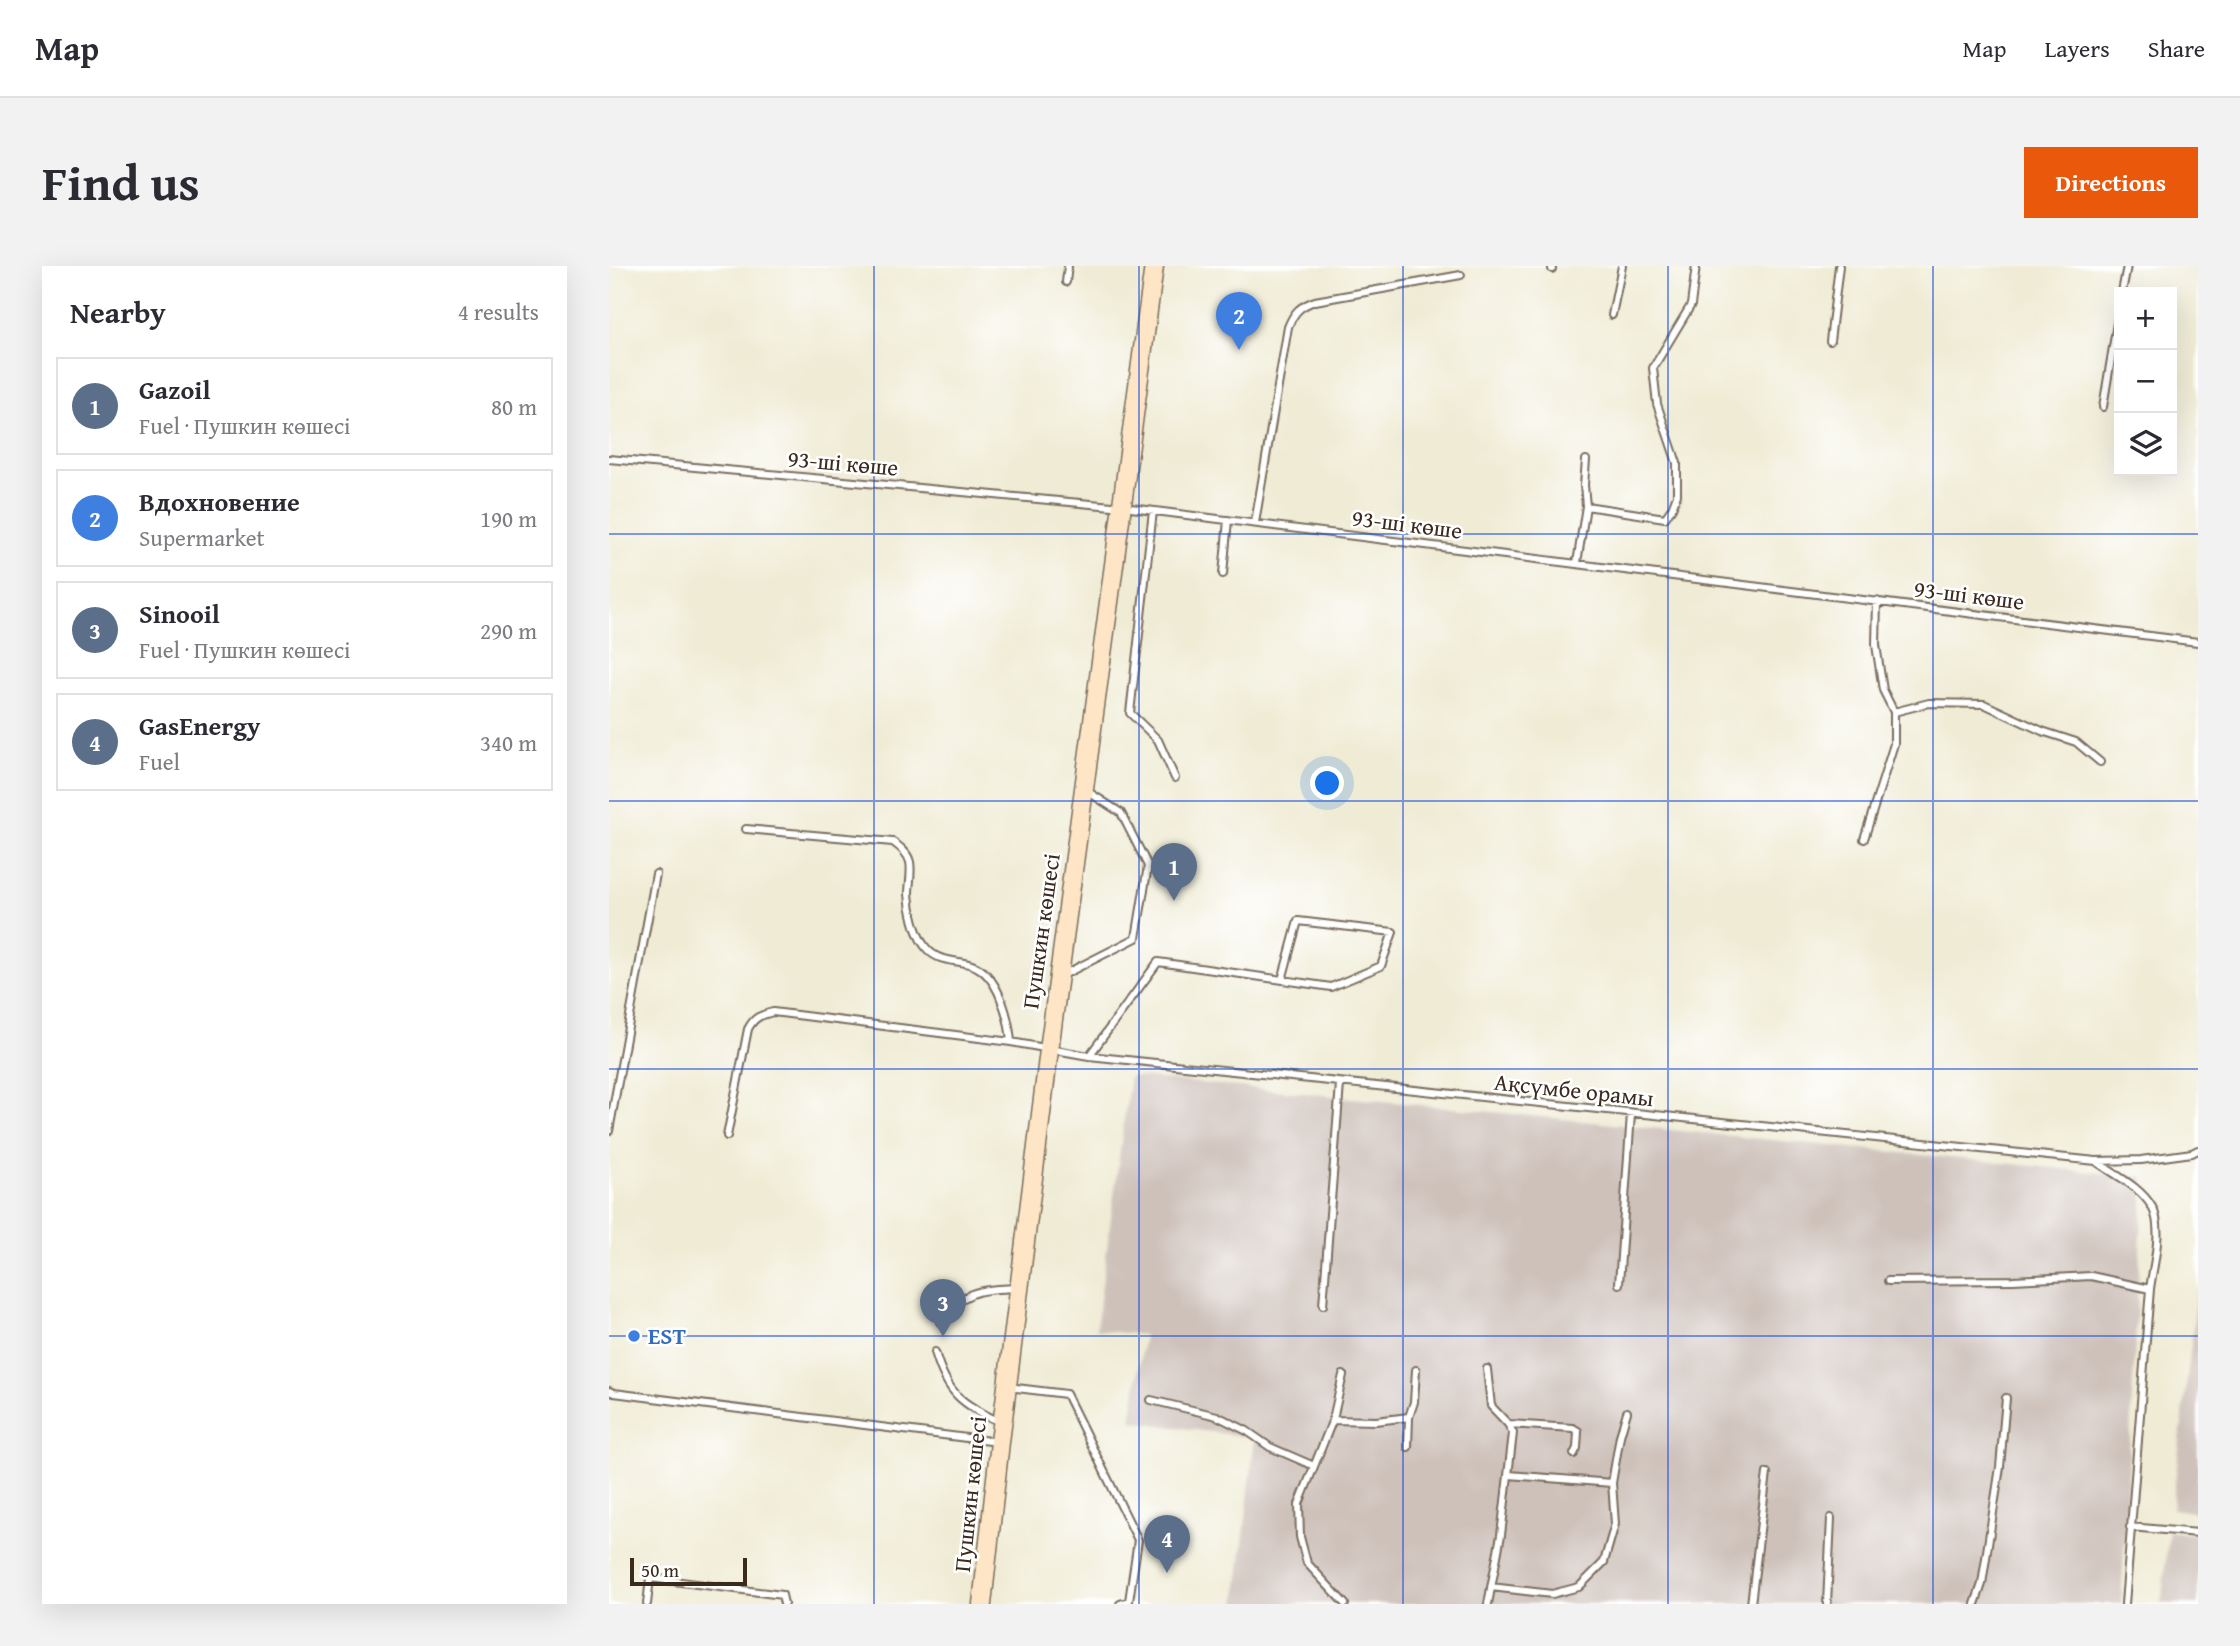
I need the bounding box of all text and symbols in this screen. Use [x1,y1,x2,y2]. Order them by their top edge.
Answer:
text: Map [35,24,99,72]
text: Map [1963,31,2006,66]
text: Layers [2044,31,2110,66]
text: Share [2148,31,2205,66]
text: Find us [42,146,200,218]
button: Directions [2024,147,2198,218]
map controls [2114,287,2177,476]
button: + [2114,287,2177,350]
text: Nearby [70,290,166,334]
pin: 2 [1216,292,1262,350]
text: 4 results [458,295,539,328]
button: − [2114,350,2177,413]
text: Gazoil [139,370,210,409]
text: 1 [89,390,101,423]
text: 80 m [491,390,537,423]
text: Fuel · Пушкин көшесі [139,409,351,442]
button: layers [2114,413,2177,476]
street label: 93-ші көше [786,441,900,484]
text: Вдохновение [139,482,300,521]
street label: 93-ші көше [1350,500,1464,547]
text: 2 [89,502,101,535]
text: 190 m [480,502,537,535]
text: Supermarket [139,521,265,554]
street label: 93-ші көше [1912,571,2026,618]
text: Sinooil [139,594,220,633]
text: 3 [89,614,101,647]
text: 290 m [480,614,537,647]
text: Fuel · Пушкин көшесі [139,633,351,666]
text: GasEnergy [139,706,260,745]
text: 4 [89,726,101,759]
text: 340 m [480,726,537,759]
text: Fuel [139,745,180,778]
your location [1310,766,1344,800]
pin: 1 [1151,843,1197,901]
street label: Пушкин көшесі [1013,851,1068,1011]
street label: Ақсүмбе орамы [1493,1065,1655,1114]
pin: 3 [920,1279,966,1337]
place label: EST [648,1319,686,1352]
marker: EST [626,1328,642,1344]
street label: Пушкин көшесі [945,1414,994,1574]
pin: 4 [1144,1515,1190,1573]
scale bar [630,1555,747,1587]
text: 50 m [641,1556,679,1584]

